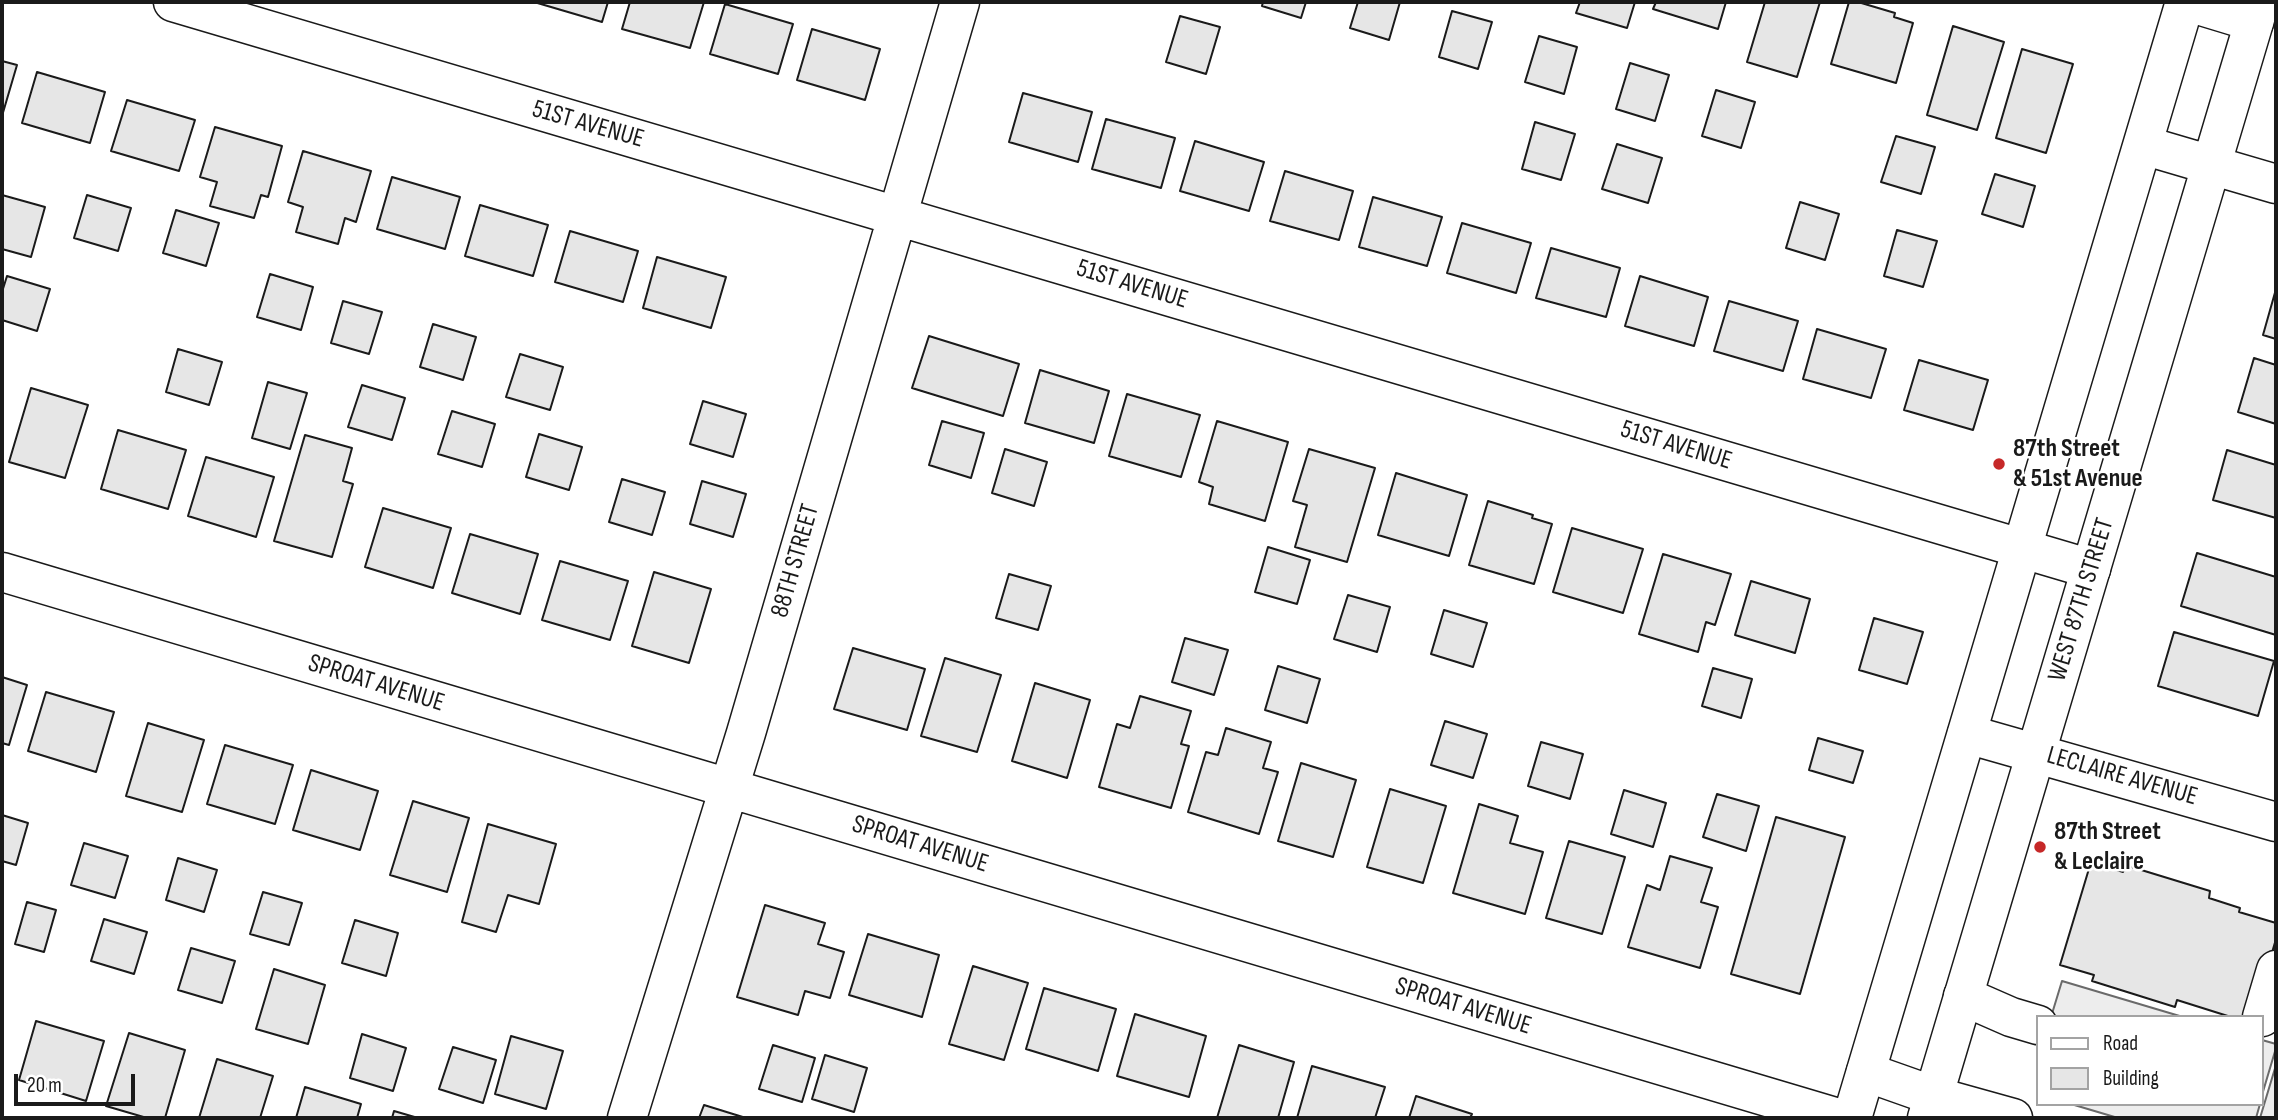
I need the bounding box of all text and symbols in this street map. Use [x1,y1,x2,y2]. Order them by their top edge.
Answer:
street label: 51ST AVENUE [529,94,647,156]
street label: 51ST AVENUE [1073,253,1191,317]
street label: 51ST AVENUE [1617,414,1735,478]
place label: 87th Street & 51st Avenue [2013,433,2143,494]
marker: 87th Street & 51st Avenue [1991,456,2007,472]
street label: 88TH STREET [765,501,827,621]
street label: WEST 87TH STREET [2042,515,2122,685]
street label: SPROAT AVENUE [304,648,448,720]
street label: LECLAIRE AVENUE [2043,741,2201,813]
street label: SPROAT AVENUE [848,809,992,881]
place label: 87th Street & Leclaire [2054,816,2161,878]
marker: 87th Street & Leclaire [2032,839,2048,855]
street label: SPROAT AVENUE [1391,971,1535,1043]
legend [2036,1015,2264,1106]
text: Road [2103,1031,2138,1056]
scale bar [18,1060,138,1104]
text: Building [2103,1066,2159,1091]
text: 20 m [27,1073,62,1098]

